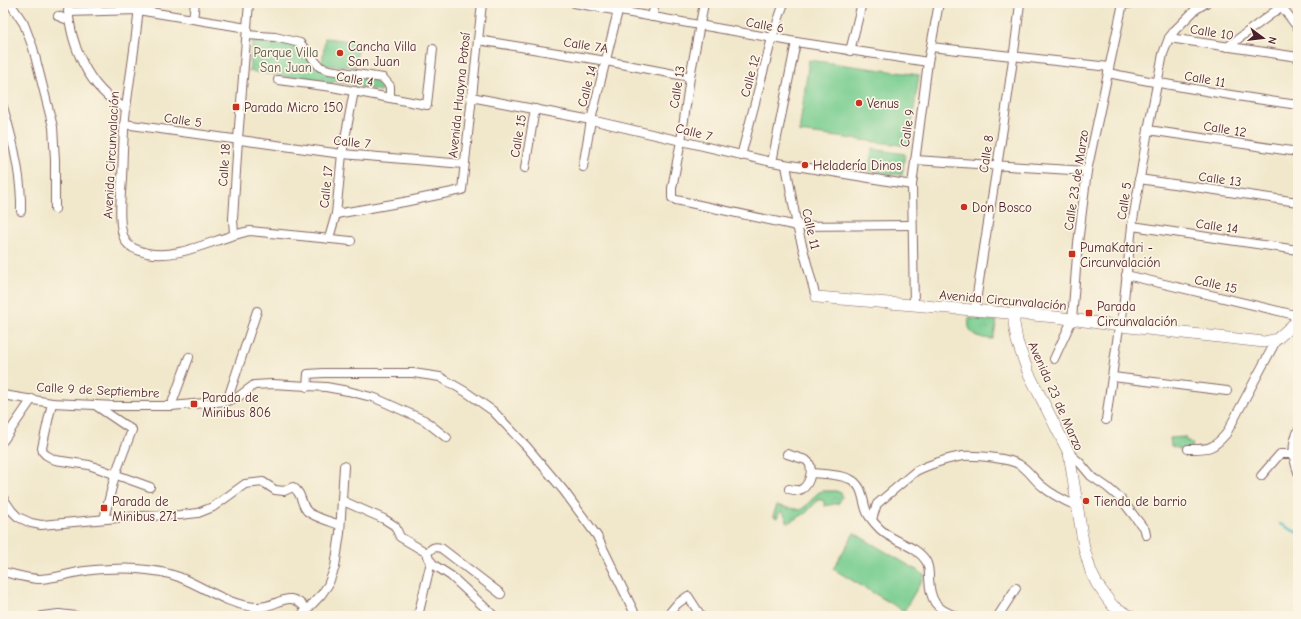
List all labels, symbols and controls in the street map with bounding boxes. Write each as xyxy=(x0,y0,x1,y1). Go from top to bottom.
street label: Calle 6 xyxy=(745,14,785,36)
north arrow xyxy=(1243,18,1283,58)
street label: Calle 10 xyxy=(1189,21,1235,43)
street label: Avenida Huayna Potosí xyxy=(445,30,473,159)
street label: Calle 7A xyxy=(563,34,610,56)
text: N xyxy=(1265,35,1279,46)
place label: Cancha Villa San Juan xyxy=(348,39,416,69)
park label: Parque Villa San Juan xyxy=(254,45,318,75)
marker: Cancha Villa San Juan xyxy=(335,48,345,58)
street label: Calle 12 xyxy=(737,53,763,99)
street label: Calle 14 xyxy=(574,63,600,109)
street label: Calle 13 xyxy=(666,65,688,109)
street label: Calle 4 xyxy=(335,68,375,90)
street label: Calle 11 xyxy=(1183,68,1227,90)
street label: Avenida Circunvalación xyxy=(100,91,122,219)
place label: Venus xyxy=(867,96,899,111)
marker: Venus xyxy=(854,98,864,108)
place label: Parada Micro 150 xyxy=(244,100,343,115)
marker: Parada Micro 150 xyxy=(231,102,241,112)
street label: Calle 9 xyxy=(897,108,917,148)
street label: Calle 5 xyxy=(163,110,203,130)
street label: Calle 15 xyxy=(507,113,529,159)
street label: Calle 12 xyxy=(1202,118,1248,140)
street label: Calle 7 xyxy=(674,120,714,144)
street label: Calle 23 de Marzo xyxy=(1061,128,1091,231)
street label: Calle 7 xyxy=(333,133,371,151)
street label: Calle 8 xyxy=(976,134,996,174)
street label: Calle 18 xyxy=(215,143,233,187)
place label: Heladería Dinos xyxy=(813,158,902,173)
marker: Heladería Dinos xyxy=(800,160,810,170)
street label: Calle 17 xyxy=(316,165,336,209)
street label: Calle 13 xyxy=(1198,169,1242,189)
street label: Calle 5 xyxy=(1114,181,1134,221)
place label: Don Bosco xyxy=(972,200,1032,215)
marker: Don Bosco xyxy=(959,202,969,212)
street label: Calle 11 xyxy=(799,207,823,251)
street label: Calle 14 xyxy=(1195,216,1239,236)
place label: PumaKatari - Circunvalación xyxy=(1080,240,1161,270)
marker: PumaKatari - Circunvalación xyxy=(1067,249,1077,259)
street label: Calle 15 xyxy=(1193,272,1239,296)
street label: Avenida Circunvalación xyxy=(939,287,1067,313)
place label: Parada Circunvalación xyxy=(1097,299,1178,329)
marker: Parada Circunvalación xyxy=(1084,308,1094,318)
street label: Avenida 23 de Marzo xyxy=(1025,339,1087,453)
street label: Calle 9 de Septiembre xyxy=(36,379,160,401)
place label: Parada de Minibus 806 xyxy=(202,390,271,420)
marker: Parada de Minibus 806 xyxy=(189,399,199,409)
place label: Parada de Minibus 271 xyxy=(112,494,177,524)
place label: Tienda de barrio xyxy=(1094,494,1187,509)
marker: Tienda de barrio xyxy=(1081,496,1091,506)
marker: Parada de Minibus 271 xyxy=(99,503,109,513)

